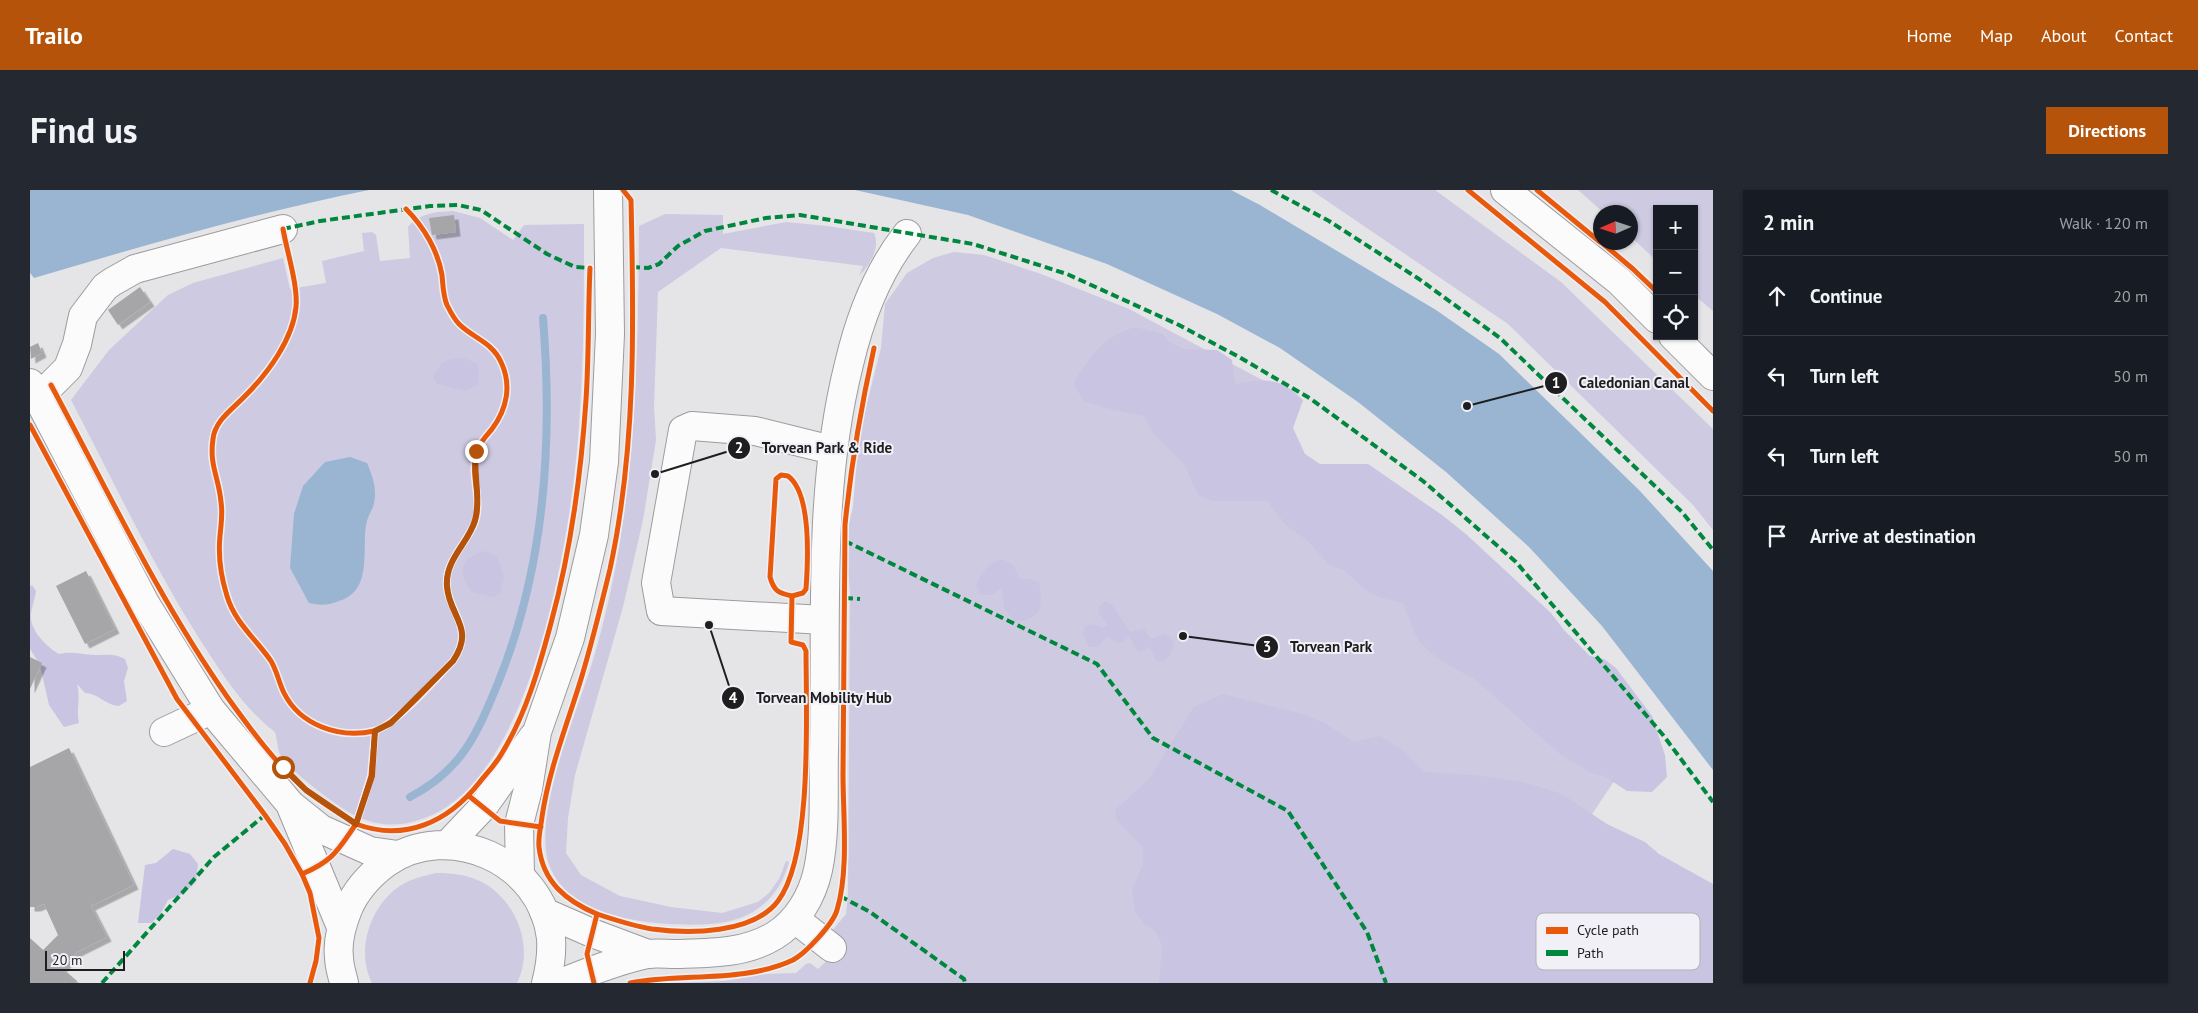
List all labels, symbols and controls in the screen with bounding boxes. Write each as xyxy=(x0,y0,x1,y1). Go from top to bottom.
text: Trailo xyxy=(25,20,83,51)
text: Home xyxy=(1906,24,1952,47)
text: Map xyxy=(1980,24,2013,47)
text: About xyxy=(2041,24,2087,47)
text: Contact xyxy=(2115,24,2173,47)
text: Find us xyxy=(30,107,138,153)
button: Directions xyxy=(2046,107,2168,154)
north arrow xyxy=(1593,205,1638,250)
map controls xyxy=(1653,205,1698,340)
button: + xyxy=(1653,205,1698,250)
text: 2 min xyxy=(1763,209,1814,236)
text: Walk · 120 m xyxy=(2059,213,2148,233)
button: − xyxy=(1653,250,1698,295)
icon: ahead xyxy=(1763,282,1791,310)
text: Continue xyxy=(1810,284,1882,308)
text: 20 m xyxy=(2113,286,2148,306)
button: locate xyxy=(1653,295,1698,340)
icon: left xyxy=(1763,362,1791,390)
text: Turn left xyxy=(1810,364,1879,388)
text: 50 m xyxy=(2113,366,2148,386)
callout: Caledonian Canal xyxy=(1544,368,1700,398)
text: 1 xyxy=(1552,373,1560,392)
text: Caledonian Canal xyxy=(1579,373,1690,392)
callout: Torvean Park & Ride xyxy=(726,433,902,463)
text: 2 xyxy=(735,438,743,457)
text: Torvean Park & Ride xyxy=(762,438,893,457)
route end xyxy=(465,440,488,463)
icon: left xyxy=(1763,442,1791,470)
text: Turn left xyxy=(1810,444,1879,468)
text: 50 m xyxy=(2113,446,2148,466)
icon: arrive xyxy=(1763,522,1791,550)
text: Arrive at destination xyxy=(1810,524,1976,548)
callout: Torvean Park xyxy=(1255,632,1382,662)
text: 3 xyxy=(1263,637,1271,656)
text: Torvean Park xyxy=(1290,637,1373,656)
callout: Torvean Mobility Hub xyxy=(721,683,902,713)
text: 4 xyxy=(729,688,738,707)
text: Torvean Mobility Hub xyxy=(756,688,892,707)
route start xyxy=(272,756,295,779)
legend xyxy=(1536,913,1700,970)
text: Cycle path xyxy=(1577,921,1639,939)
text: Path xyxy=(1577,944,1604,962)
scale bar xyxy=(45,948,125,971)
text: 20 m xyxy=(52,951,82,969)

